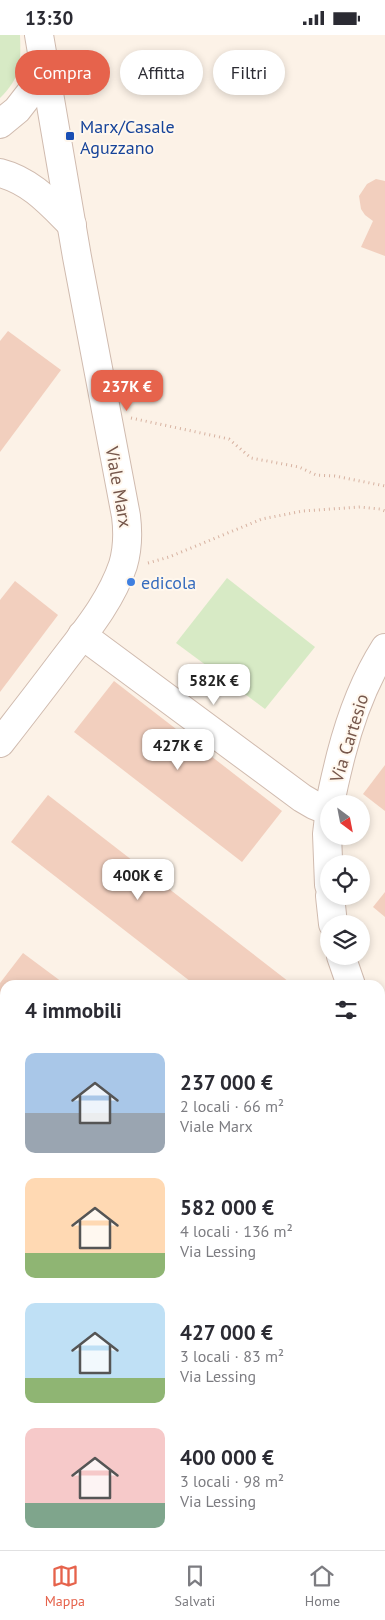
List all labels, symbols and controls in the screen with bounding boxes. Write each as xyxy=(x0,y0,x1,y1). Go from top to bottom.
text: 13:30 xyxy=(25,6,73,30)
chip: Compra xyxy=(15,50,110,95)
chip: Affitta xyxy=(120,50,203,95)
chip: Filtri xyxy=(213,50,285,95)
place label: Marx/Casale Aguzzano xyxy=(80,115,175,159)
marker: Marx/Casale Aguzzano xyxy=(64,130,76,142)
pin: 237K € xyxy=(86,369,168,412)
text: 237K € xyxy=(102,376,152,396)
street label: Viale Marx xyxy=(100,444,137,529)
place label: edicola xyxy=(141,571,196,594)
marker: edicola xyxy=(125,576,137,588)
pin: 582K € xyxy=(173,663,255,706)
text: 582K € xyxy=(189,670,239,690)
street label: Via Cartesio xyxy=(324,691,373,786)
pin: 427K € xyxy=(137,729,219,771)
text: 427K € xyxy=(153,735,203,755)
north arrow xyxy=(320,795,370,845)
map controls xyxy=(320,795,370,965)
button: locate xyxy=(320,855,370,905)
pin: 400K € xyxy=(97,859,179,901)
text: 400K € xyxy=(113,865,163,885)
button: layers xyxy=(320,915,370,965)
icon: filters xyxy=(332,996,360,1024)
text: 4 immobili xyxy=(25,997,122,1024)
text: 237 000 € xyxy=(180,1069,273,1096)
icon: home xyxy=(65,1073,125,1133)
text: 2 locali · 66 m² xyxy=(180,1096,284,1116)
text: Viale Marx xyxy=(180,1116,253,1136)
text: 582 000 € xyxy=(180,1194,274,1221)
icon: home xyxy=(65,1198,125,1258)
text: 4 locali · 136 m² xyxy=(180,1221,293,1241)
text: Via Lessing xyxy=(180,1241,256,1261)
text: 427 000 € xyxy=(180,1319,273,1346)
icon: home xyxy=(65,1323,125,1383)
text: 3 locali · 83 m² xyxy=(180,1346,284,1366)
text: Via Lessing xyxy=(180,1366,256,1386)
text: 400 000 € xyxy=(180,1444,274,1471)
icon: home xyxy=(65,1448,125,1508)
text: 3 locali · 98 m² xyxy=(180,1471,284,1491)
text: Via Lessing xyxy=(180,1491,256,1511)
tab: Mappa xyxy=(45,1562,85,1610)
tab: Salvati xyxy=(175,1562,215,1610)
tab: Home xyxy=(305,1562,340,1610)

